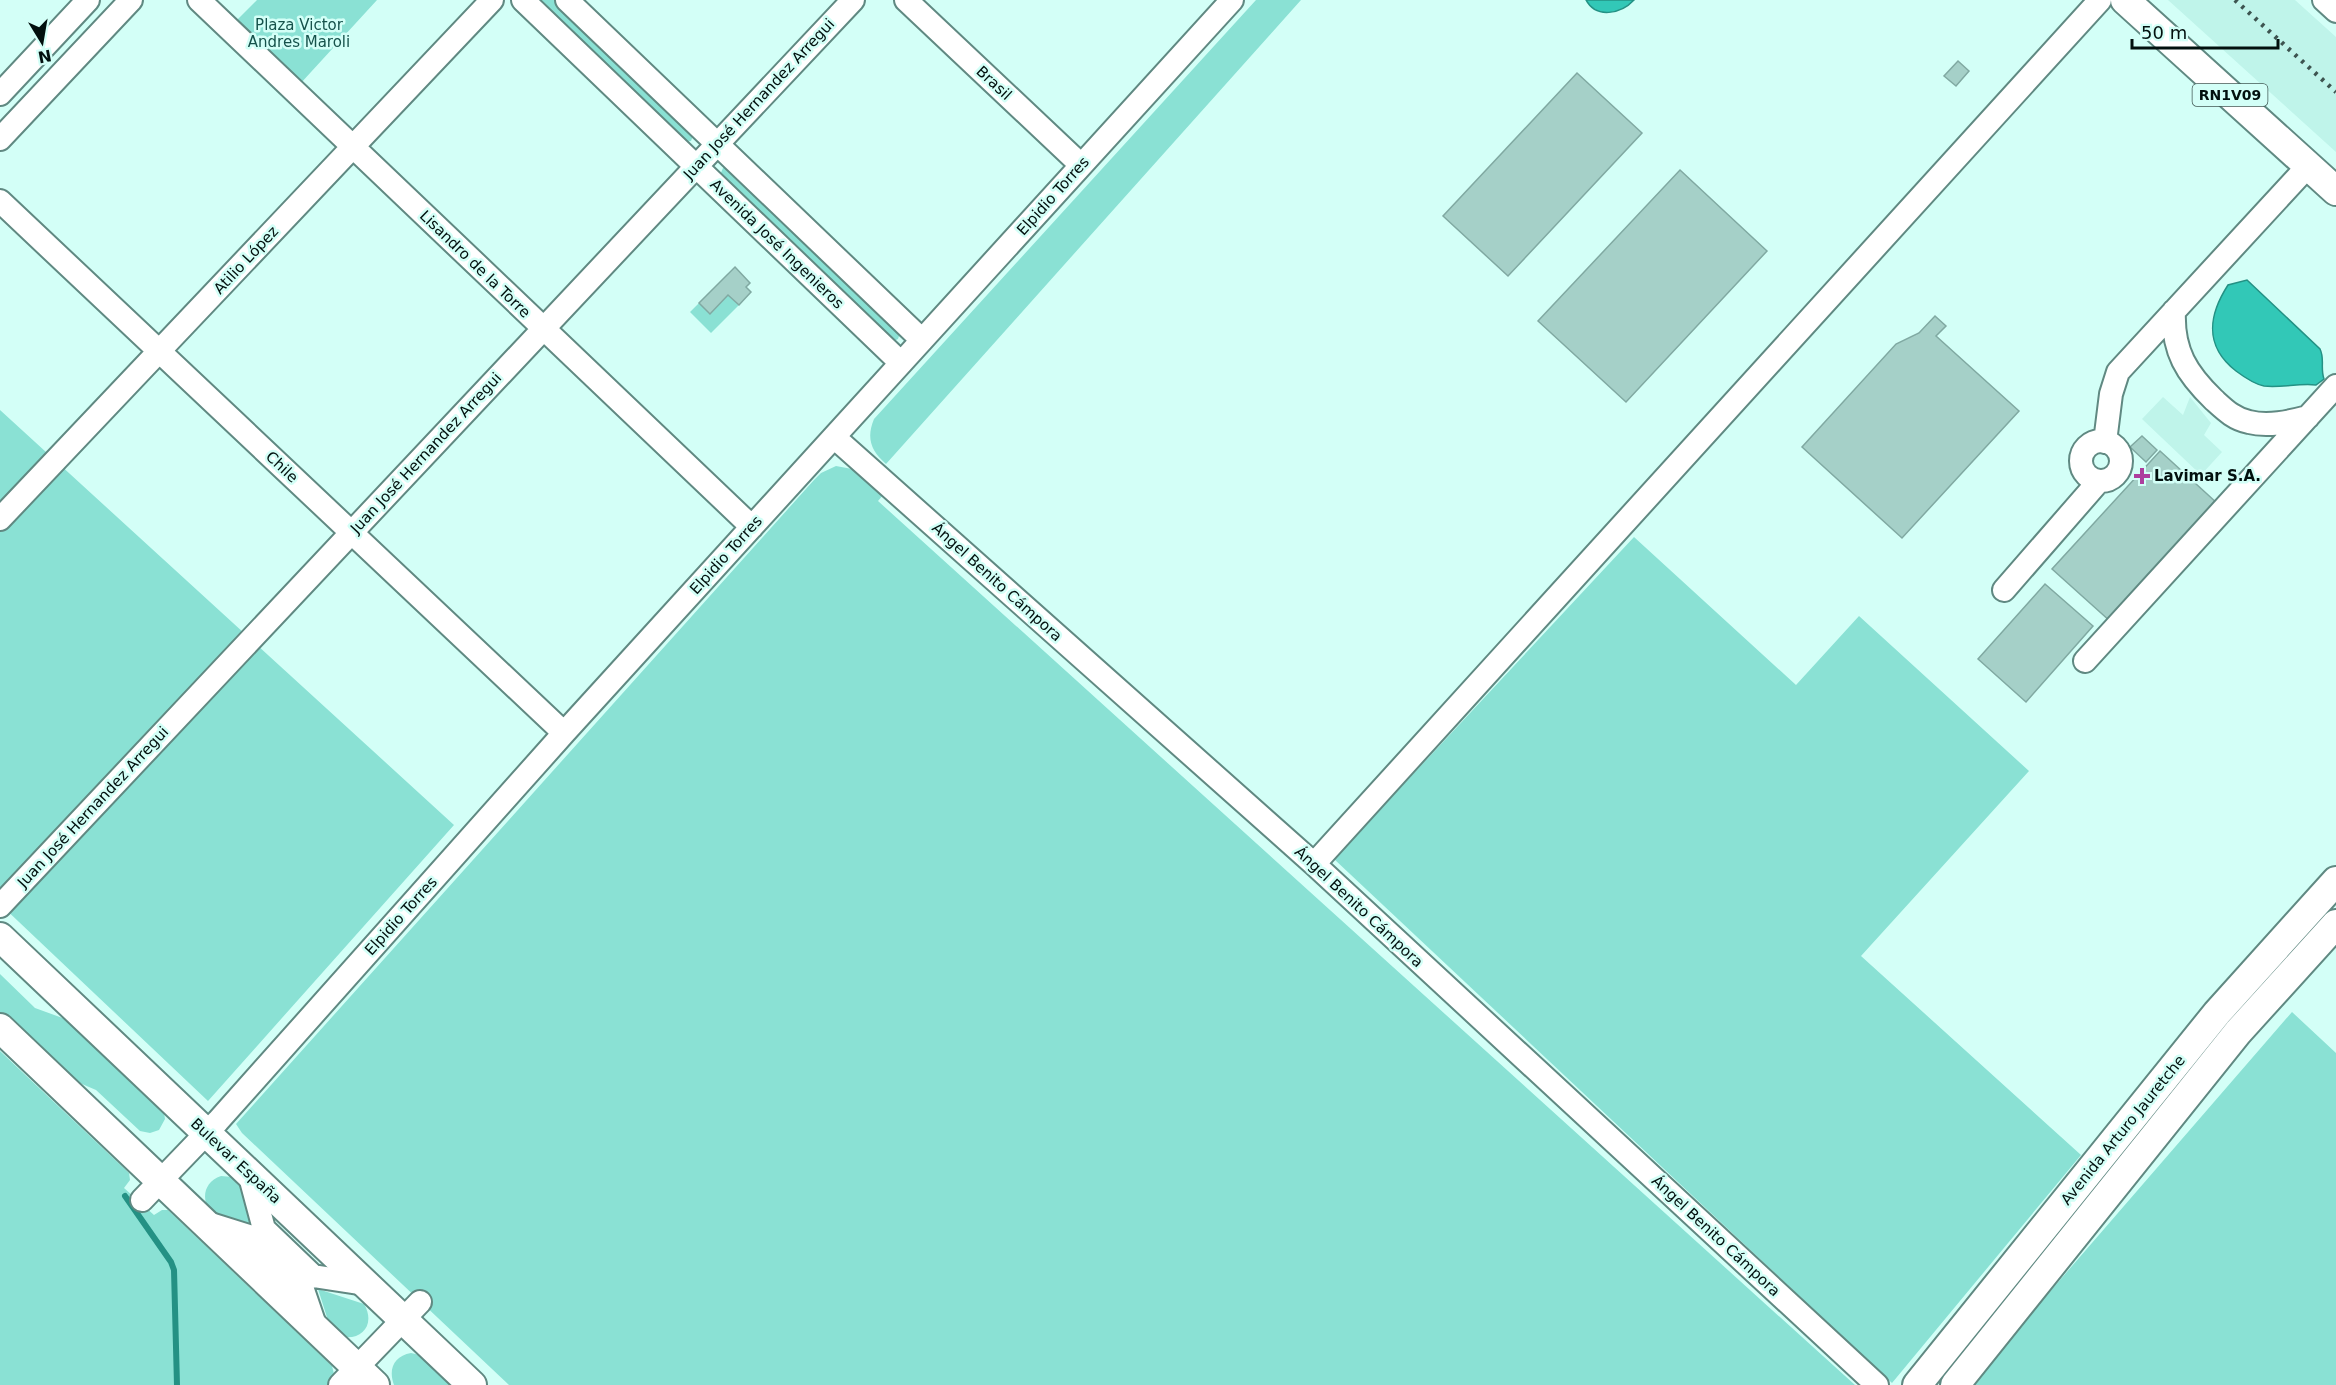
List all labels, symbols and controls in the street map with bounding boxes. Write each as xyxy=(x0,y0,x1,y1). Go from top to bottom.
north arrow xyxy=(12,12,72,72)
scale bar xyxy=(2132,12,2278,50)
street label: Juan José Hernandez Arregui xyxy=(679,15,838,184)
park label: Plaza Victor Andres Maroli xyxy=(248,16,350,51)
text: 50 m xyxy=(2141,22,2187,43)
text: N xyxy=(36,46,53,67)
street label: Brasil xyxy=(973,62,1015,104)
road number: RN1V09 xyxy=(2192,84,2268,106)
street label: Elpidio Torres xyxy=(1013,153,1093,239)
street label: Avenida José Ingenieros xyxy=(707,176,848,313)
street label: Lisandro de la Torre xyxy=(416,207,534,321)
street label: Atilio López xyxy=(210,222,282,298)
street label: Juan José Hernandez Arregui xyxy=(346,369,505,538)
street label: Chile xyxy=(262,448,302,486)
place label: Lavimar S.A. xyxy=(2154,467,2261,485)
marker: Lavimar S.A. xyxy=(2135,469,2149,483)
street label: Elpidio Torres xyxy=(686,512,766,598)
street label: Ángel Benito Cámpora xyxy=(928,518,1066,645)
street label: Juan José Hernandez Arregui xyxy=(13,723,172,892)
street label: Ángel Benito Cámpora xyxy=(1291,842,1428,971)
street label: Elpidio Torres xyxy=(361,873,441,959)
street label: Avenida Arturo Jauretche xyxy=(2057,1052,2189,1208)
street label: Bulevar España xyxy=(187,1115,285,1207)
street label: Ángel Benito Cámpora xyxy=(1648,1171,1785,1300)

